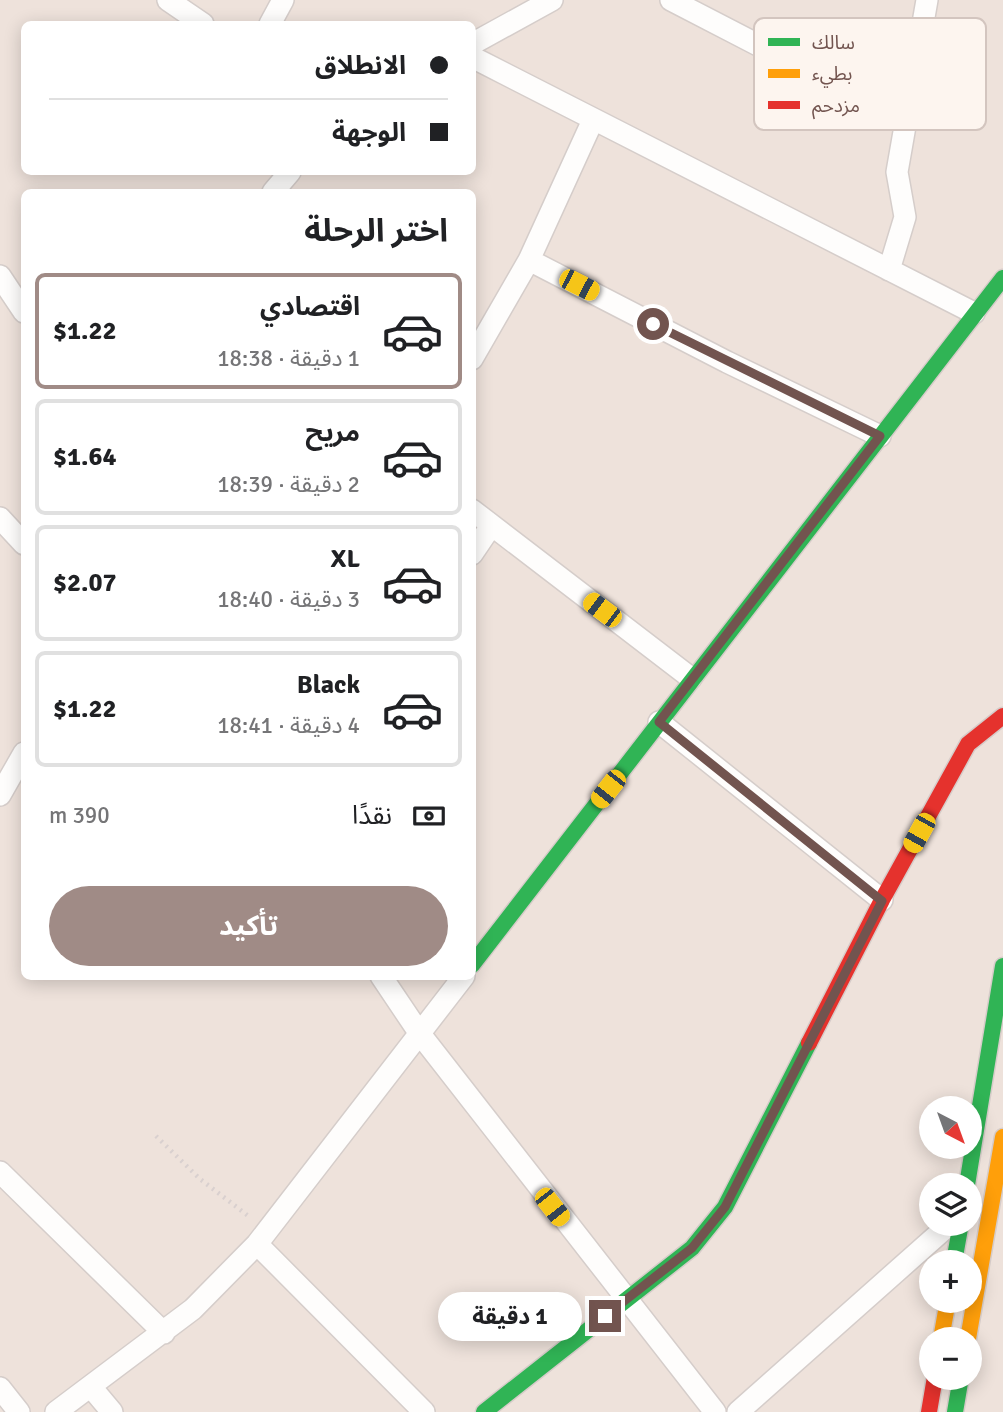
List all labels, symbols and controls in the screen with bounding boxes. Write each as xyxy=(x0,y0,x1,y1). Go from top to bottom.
legend xyxy=(754,18,986,130)
text: سالك xyxy=(812,31,855,55)
text: الانطلاق xyxy=(315,50,406,82)
text: بطيء xyxy=(812,62,852,88)
text: مزدحم xyxy=(812,94,860,120)
text: الوجهة xyxy=(332,117,406,149)
text: اختر الرحلة xyxy=(304,211,448,250)
car xyxy=(556,266,603,304)
text: اقتصادي xyxy=(260,291,360,323)
icon: car xyxy=(381,300,444,363)
route start xyxy=(637,308,669,340)
text: $1.22 xyxy=(53,315,117,347)
text: 1 دقيقة · 18:38 xyxy=(217,344,360,373)
text: مريح xyxy=(305,417,360,449)
icon: car xyxy=(381,426,444,489)
text: $1.64 xyxy=(53,441,117,473)
text: 2 دقيقة · 18:39 xyxy=(217,470,360,499)
text: XL xyxy=(330,543,360,575)
icon: car xyxy=(381,552,444,615)
text: $2.07 xyxy=(53,567,117,599)
text: 3 دقيقة · 18:40 xyxy=(217,585,360,614)
car xyxy=(579,589,626,631)
text: Black xyxy=(297,669,360,701)
icon: car xyxy=(381,678,444,741)
text: $1.22 xyxy=(53,693,117,725)
text: 4 دقيقة · 18:41 xyxy=(217,711,360,740)
car xyxy=(587,766,630,812)
icon: cash xyxy=(410,797,448,835)
text: نقدًا xyxy=(352,800,392,832)
text: 390 m xyxy=(49,801,110,830)
car xyxy=(900,810,939,856)
button: تأكيد xyxy=(49,886,448,966)
north arrow xyxy=(919,1096,982,1158)
map controls xyxy=(919,1096,982,1390)
button: layers xyxy=(919,1173,982,1236)
car xyxy=(531,1184,574,1230)
button: + xyxy=(919,1250,982,1313)
callout: 1 دقيقة xyxy=(437,1292,580,1340)
route end xyxy=(589,1300,621,1332)
text: 1 دقيقة xyxy=(472,1302,548,1331)
button: − xyxy=(919,1327,982,1390)

